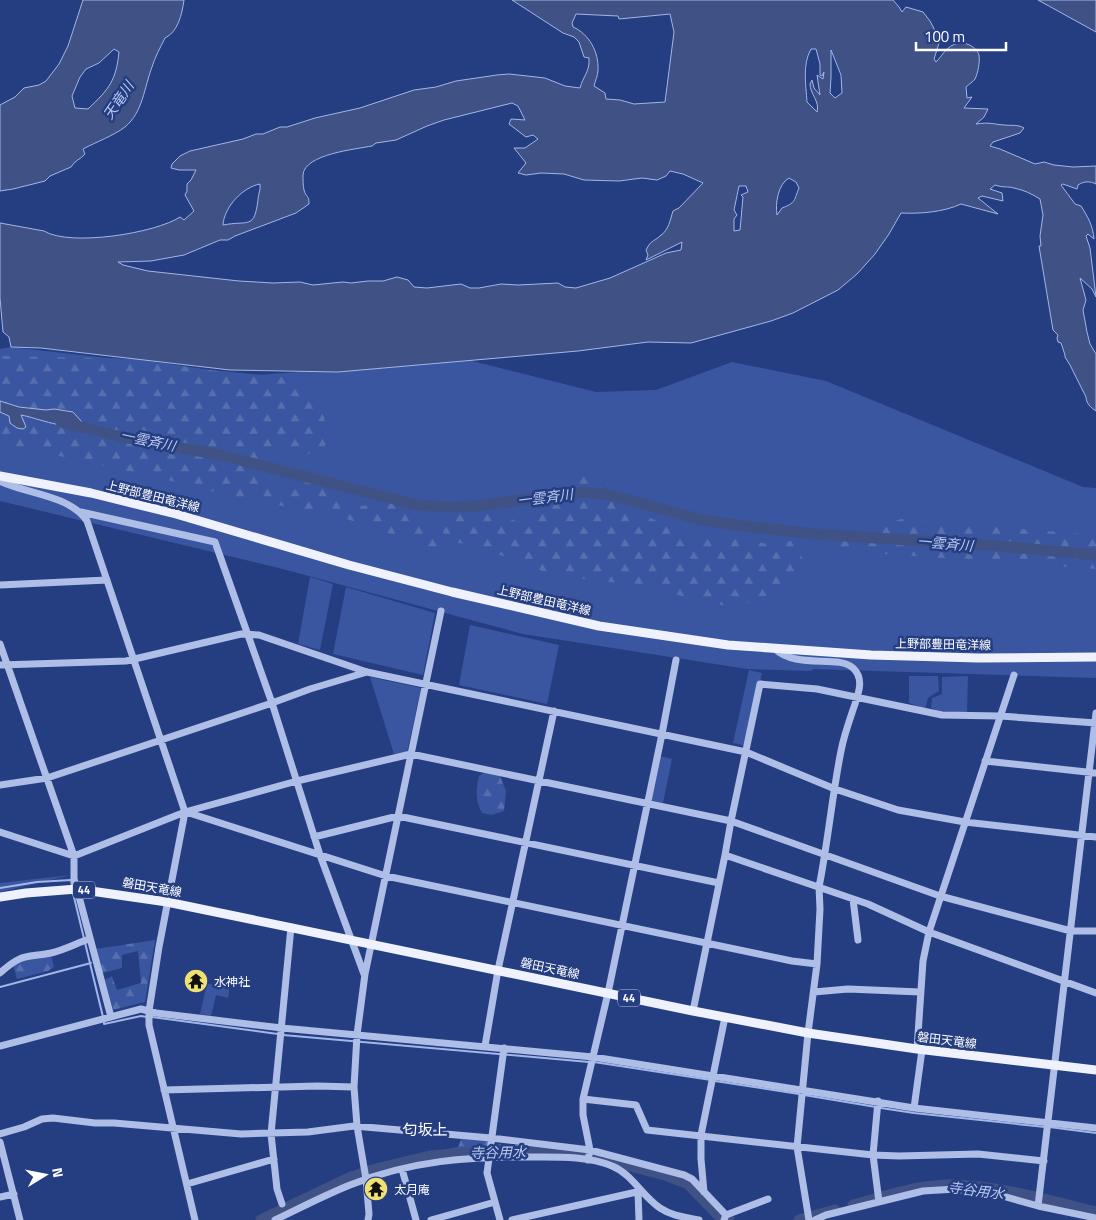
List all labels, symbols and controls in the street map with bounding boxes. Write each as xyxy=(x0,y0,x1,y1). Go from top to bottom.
scale bar xyxy=(916,20,1006,52)
text: 100 m xyxy=(924,25,965,48)
water label: 天竜川 xyxy=(98,75,140,123)
water label: 一雲斉川 xyxy=(118,424,180,457)
street label: 上野部豊田竜洋線 xyxy=(104,475,202,517)
water label: 一雲斉川 xyxy=(516,483,576,511)
water label: 一雲斉川 xyxy=(916,530,976,556)
street label: 上野部豊田竜洋線 xyxy=(495,580,593,620)
street label: 上野部豊田竜洋線 xyxy=(895,634,991,654)
street label: 磐田天竜線 xyxy=(121,872,183,902)
road number: 44 xyxy=(73,882,95,898)
street label: 磐田天竜線 xyxy=(519,952,581,984)
temple icon: 水神社 xyxy=(183,968,209,994)
place label: 水神社 xyxy=(214,972,250,991)
road number: 44 xyxy=(618,990,640,1006)
street label: 磐田天竜線 xyxy=(916,1027,978,1053)
district label: 匂坂上 xyxy=(402,1118,448,1141)
water label: 寺谷用水 xyxy=(470,1141,528,1163)
north arrow xyxy=(20,1150,70,1200)
text: N xyxy=(47,1166,69,1179)
temple icon: 太月庵 xyxy=(363,1176,389,1202)
water label: 寺谷用水 xyxy=(947,1176,1007,1204)
place label: 太月庵 xyxy=(394,1180,430,1199)

